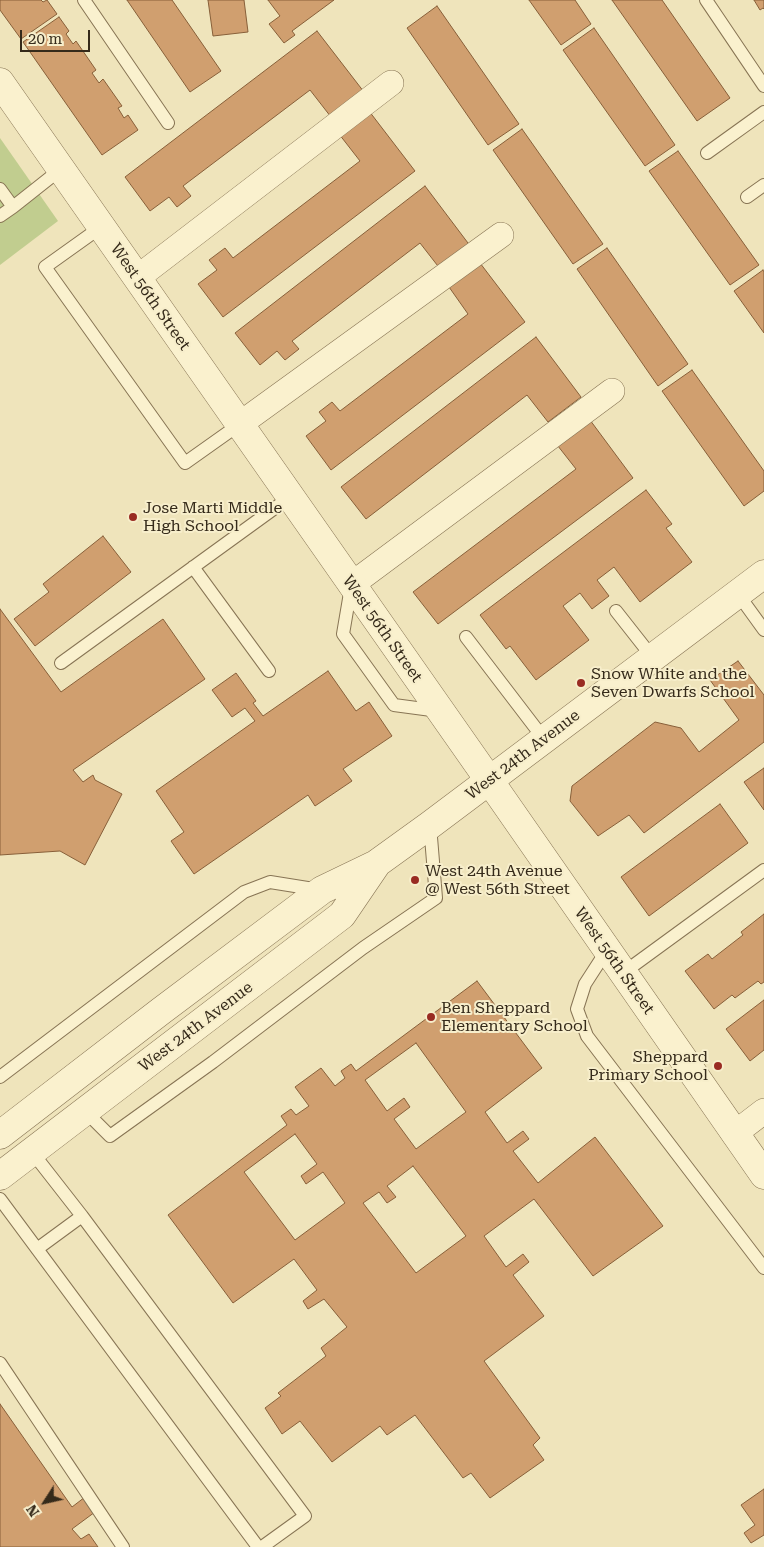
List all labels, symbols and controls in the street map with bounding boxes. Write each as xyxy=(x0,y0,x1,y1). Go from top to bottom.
scale bar xyxy=(22,20,92,52)
text: 20 m xyxy=(28,30,62,48)
street label: West 56th Street xyxy=(106,240,194,354)
place label: Jose Marti Middle High School xyxy=(143,498,282,536)
marker: Jose Marti Middle High School xyxy=(127,511,139,523)
street label: West 56th Street xyxy=(338,572,426,686)
place label: Snow White and the Seven Dwarfs School xyxy=(591,664,754,702)
marker: Snow White and the Seven Dwarfs School xyxy=(575,677,587,689)
street label: West 24th Avenue xyxy=(462,706,584,804)
place label: West 24th Avenue @ West 56th Street xyxy=(425,861,570,899)
marker: West 24th Avenue @ West 56th Street xyxy=(409,874,421,886)
street label: West 56th Street xyxy=(570,904,658,1018)
street label: West 24th Avenue xyxy=(135,978,257,1076)
place label: Ben Sheppard Elementary School xyxy=(441,998,588,1036)
marker: Ben Sheppard Elementary School xyxy=(425,1011,437,1023)
place label: Sheppard Primary School xyxy=(588,1047,708,1085)
marker: Sheppard Primary School xyxy=(712,1060,724,1072)
north arrow xyxy=(20,1477,70,1527)
text: N xyxy=(23,1502,42,1520)

